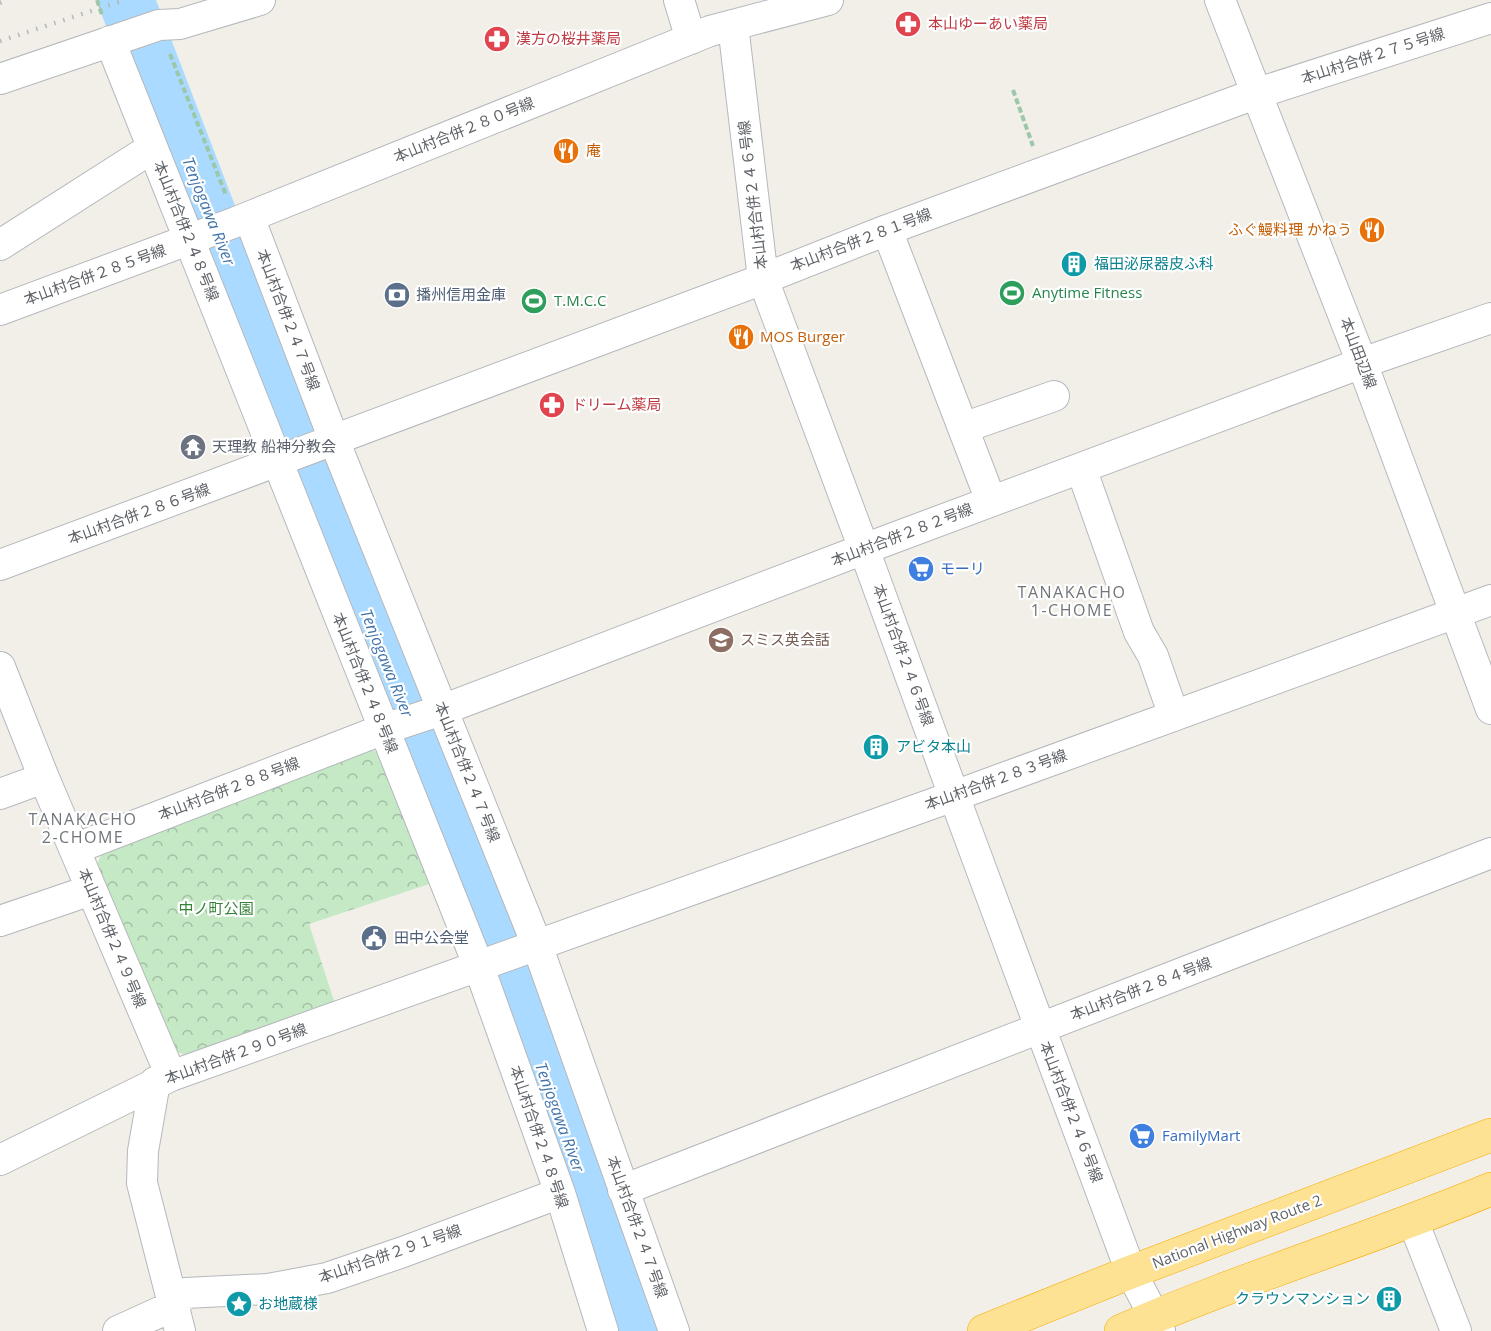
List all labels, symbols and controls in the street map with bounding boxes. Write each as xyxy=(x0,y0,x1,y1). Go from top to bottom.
pharmacy icon: 本山ゆーあい薬局 xyxy=(893,9,923,39)
place label: 本山ゆーあい薬局 xyxy=(928,13,1048,33)
street label: 本山村合併２７５号線 xyxy=(1298,22,1447,88)
pharmacy icon: 漢方の桜井薬局 xyxy=(482,24,512,54)
place label: 漢方の桜井薬局 xyxy=(516,28,621,48)
street label: 本山村合併２８０号線 xyxy=(390,92,537,166)
street label: 本山村合併２４６号線 xyxy=(733,119,771,271)
restaurant icon: 庵 xyxy=(551,136,581,166)
place label: 庵 xyxy=(586,140,601,160)
water label: Tenjogawa River xyxy=(177,154,241,269)
street label: 本山村合併２４８号線 xyxy=(150,157,224,304)
street label: 本山村合併２８１号線 xyxy=(787,203,934,275)
restaurant icon: ふぐ鰻料理 かねう xyxy=(1357,215,1387,245)
place label: ふぐ鰻料理 かねう xyxy=(1228,219,1352,239)
street label: 本山村合併２８５号線 xyxy=(21,239,169,309)
street label: 本山村合併２４７号線 xyxy=(253,246,325,393)
building icon: 福田泌尿器皮ふ科 xyxy=(1059,249,1089,279)
place label: 福田泌尿器皮ふ科 xyxy=(1094,253,1214,273)
sports icon: Anytime Fitness xyxy=(997,278,1027,308)
bank icon: 播州信用金庫 xyxy=(382,280,412,310)
place label: Anytime Fitness xyxy=(1032,282,1142,302)
place label: 播州信用金庫 xyxy=(416,284,506,304)
sports icon: T.M.C.C xyxy=(519,286,549,316)
place label: T.M.C.C xyxy=(554,290,606,310)
street label: 本山田辺線 xyxy=(1336,314,1382,391)
restaurant icon: MOS Burger xyxy=(726,322,756,352)
place label: MOS Burger xyxy=(760,326,845,346)
pharmacy icon: ドリーム薬局 xyxy=(537,390,567,420)
place label: ドリーム薬局 xyxy=(572,394,662,414)
temple icon: 天理教 船神分教会 xyxy=(178,432,208,462)
place label: 天理教 船神分教会 xyxy=(212,436,336,456)
street label: 本山村合併２８６号線 xyxy=(65,478,213,548)
street label: 本山村合併２８２号線 xyxy=(828,498,975,570)
supermarket icon: モーリ xyxy=(906,554,936,584)
place label: モーリ xyxy=(940,558,985,578)
street label: 本山村合併２４６号線 xyxy=(869,581,939,729)
district label: TANAKACHO 1-CHOME xyxy=(1018,581,1126,621)
water label: Tenjogawa River xyxy=(355,606,419,721)
street label: 本山村合併２４８号線 xyxy=(329,609,403,756)
school or university icon: スミス英会話 xyxy=(706,625,736,655)
place label: スミス英会話 xyxy=(740,629,830,649)
street label: 本山村合併２４７号線 xyxy=(431,698,505,845)
building icon: アビタ本山 xyxy=(861,732,891,762)
place label: アビタ本山 xyxy=(896,736,971,756)
street label: 本山村合併２８３号線 xyxy=(922,744,1070,814)
street label: 本山村合併２８８号線 xyxy=(155,752,302,824)
district label: TANAKACHO 2-CHOME xyxy=(29,808,137,848)
street label: 本山村合併２４９号線 xyxy=(74,865,151,1011)
park label: 中ノ町公園 xyxy=(178,898,254,918)
public building icon: 田中公会堂 xyxy=(359,923,389,953)
place label: 田中公会堂 xyxy=(394,927,469,947)
street label: 本山村合併２８４号線 xyxy=(1067,952,1214,1024)
street label: 本山村合併２９０号線 xyxy=(162,1018,310,1088)
street label: 本山村合併２４６号線 xyxy=(1036,1038,1108,1185)
water label: Tenjogawa River xyxy=(530,1059,590,1175)
street label: 本山村合併２４８号線 xyxy=(506,1062,574,1211)
supermarket icon: FamilyMart xyxy=(1127,1121,1157,1151)
place label: FamilyMart xyxy=(1162,1125,1240,1145)
street label: 本山村合併２４７号線 xyxy=(603,1153,673,1301)
street label: National Highway Route 2 xyxy=(1149,1189,1324,1273)
street label: 本山村合併２９１号線 xyxy=(315,1219,464,1287)
building icon: クラウンマンション xyxy=(1374,1284,1404,1314)
place label: クラウンマンション xyxy=(1235,1288,1370,1308)
place icon: お地蔵様 xyxy=(224,1289,254,1319)
place label: お地蔵様 xyxy=(258,1293,318,1313)

